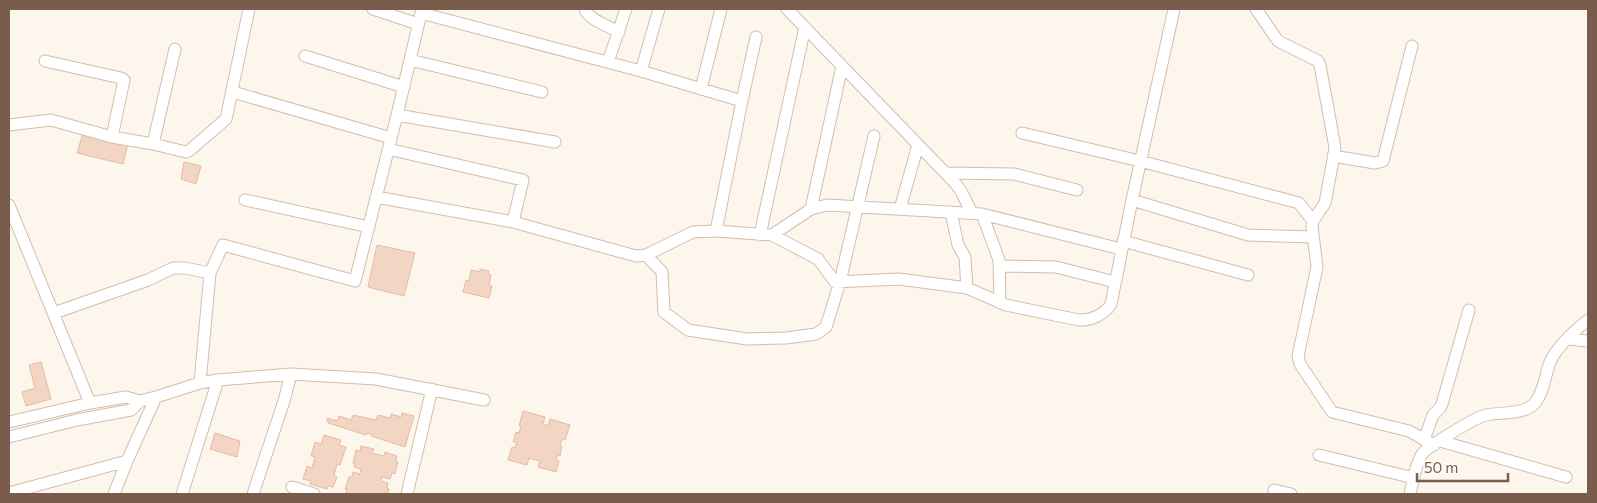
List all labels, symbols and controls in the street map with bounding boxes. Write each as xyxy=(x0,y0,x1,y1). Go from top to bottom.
scale bar xyxy=(1417,450,1508,482)
text: 50 m xyxy=(1424,458,1458,476)

